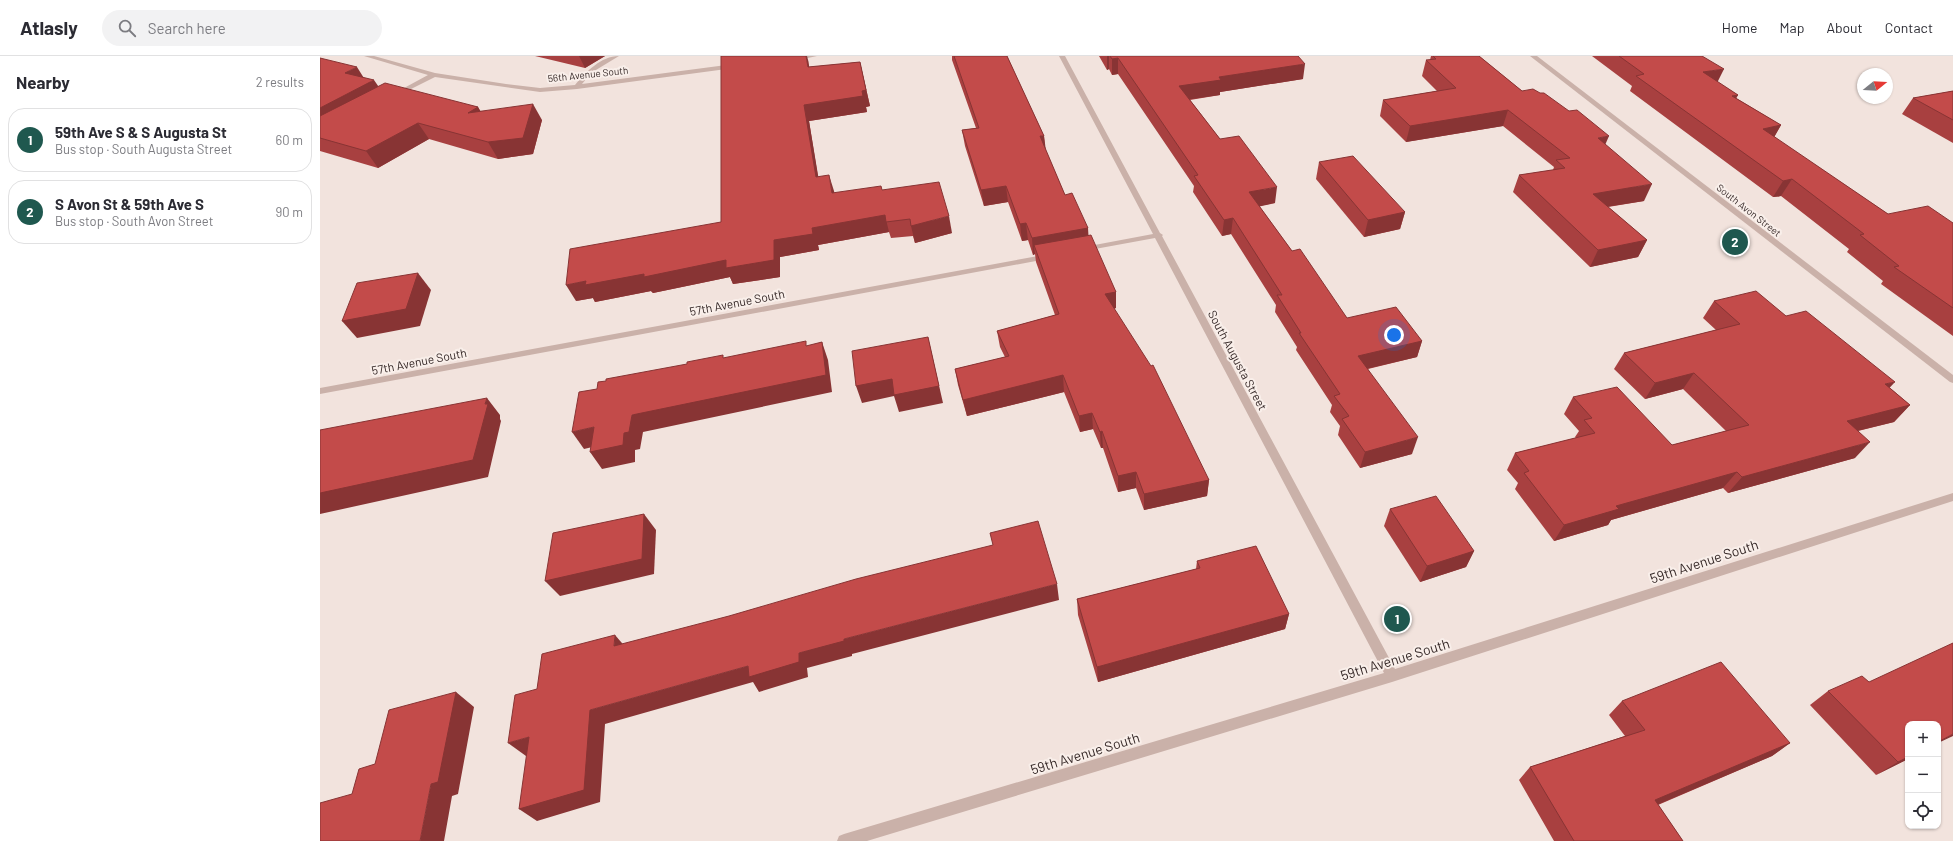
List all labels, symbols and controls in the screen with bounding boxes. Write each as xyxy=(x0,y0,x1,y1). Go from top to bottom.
search box xyxy=(102,10,382,46)
text: Atlasly xyxy=(20,16,78,39)
icon: search xyxy=(116,17,138,39)
text: Search here xyxy=(148,19,226,37)
text: Home xyxy=(1722,19,1758,36)
text: Map xyxy=(1780,19,1804,36)
text: About xyxy=(1826,19,1863,36)
text: Contact xyxy=(1885,19,1933,36)
street label: 56th Avenue South xyxy=(547,64,629,84)
north arrow xyxy=(1857,68,1893,104)
text: Nearby xyxy=(16,72,70,92)
text: 2 results xyxy=(256,74,304,90)
text: 59th Ave S & S Augusta St xyxy=(55,123,227,141)
text: 1 xyxy=(28,132,32,148)
text: 60 m xyxy=(276,132,303,148)
text: Bus stop · South Augusta Street xyxy=(55,141,232,157)
street label: South Avon Street xyxy=(1714,181,1784,239)
text: S Avon St & 59th Ave S xyxy=(55,195,204,213)
text: 2 xyxy=(26,204,34,220)
text: 90 m xyxy=(276,204,303,220)
text: Bus stop · South Avon Street xyxy=(55,213,213,229)
pin: 2 xyxy=(1722,227,1748,257)
street label: 57th Avenue South xyxy=(688,286,786,318)
street label: South Augusta Street xyxy=(1206,308,1270,412)
your location xyxy=(1384,325,1404,345)
street label: 57th Avenue South xyxy=(370,345,468,377)
street label: 59th Avenue South xyxy=(1648,535,1760,587)
pin: 1 xyxy=(1384,604,1410,634)
street label: 59th Avenue South xyxy=(1338,634,1452,684)
map controls xyxy=(1905,721,1941,829)
button: + xyxy=(1905,721,1941,757)
street label: 59th Avenue South xyxy=(1028,728,1142,778)
button: − xyxy=(1905,757,1941,793)
button: locate xyxy=(1905,793,1941,829)

